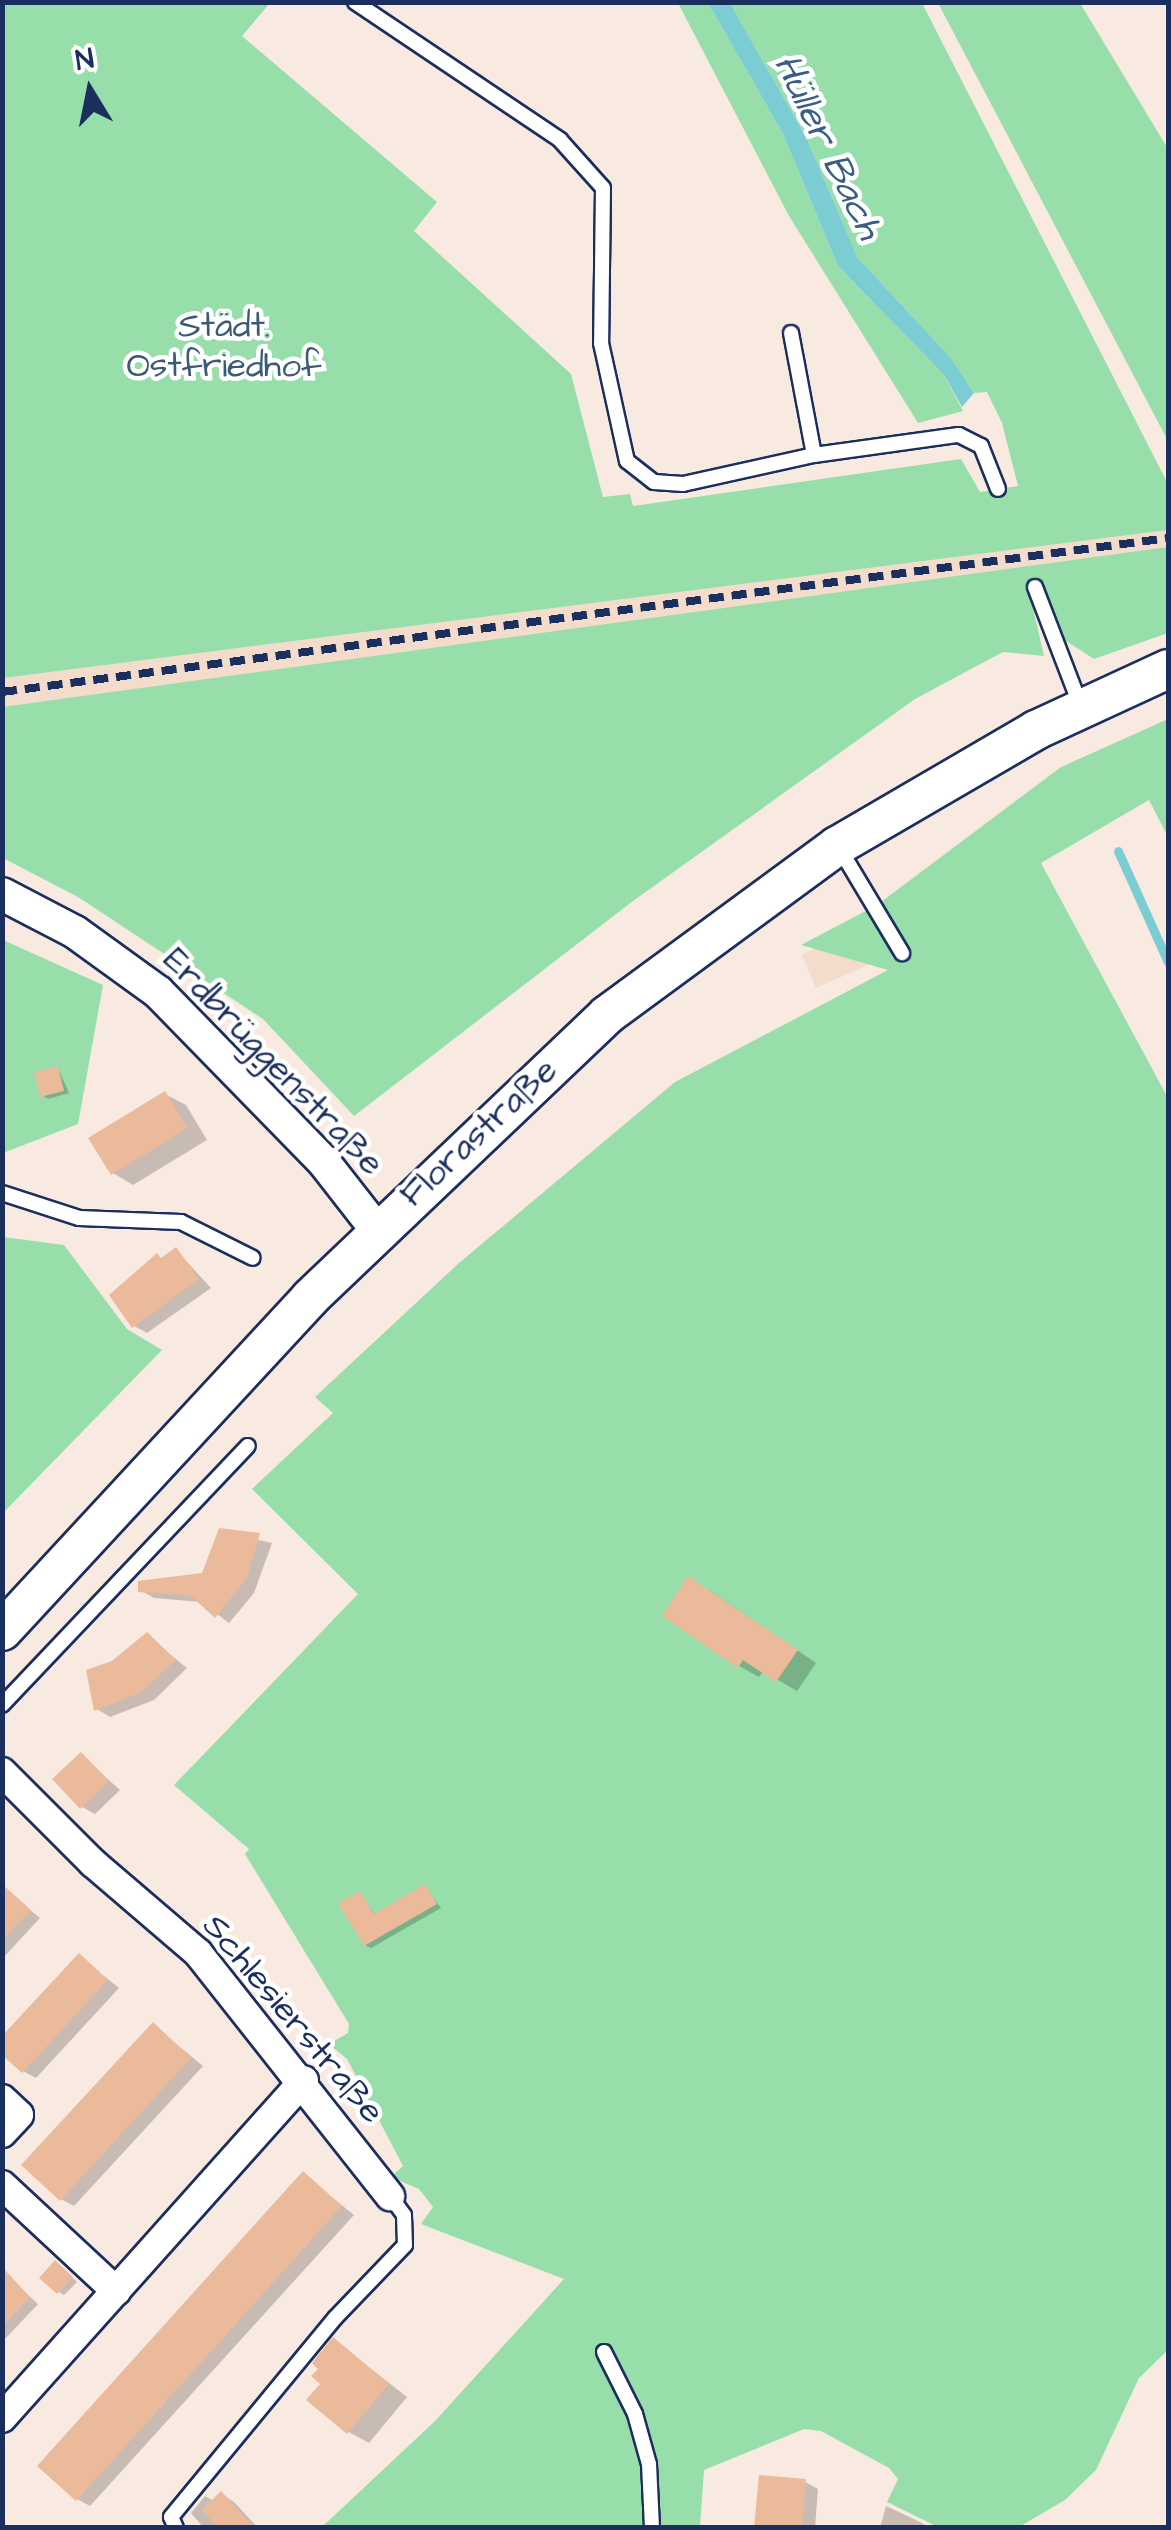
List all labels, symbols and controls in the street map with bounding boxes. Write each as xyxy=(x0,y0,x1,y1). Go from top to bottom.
text: N xyxy=(73,39,97,81)
north arrow xyxy=(40,40,140,140)
water label: Hüller Bach xyxy=(763,47,891,247)
park label: Städt. Ostfriedhof xyxy=(126,305,322,387)
street label: Erdbrüggenstraße xyxy=(154,940,392,1184)
street label: Florastraße xyxy=(392,1050,566,1216)
street label: Schlesierstraße xyxy=(193,1906,393,2132)

